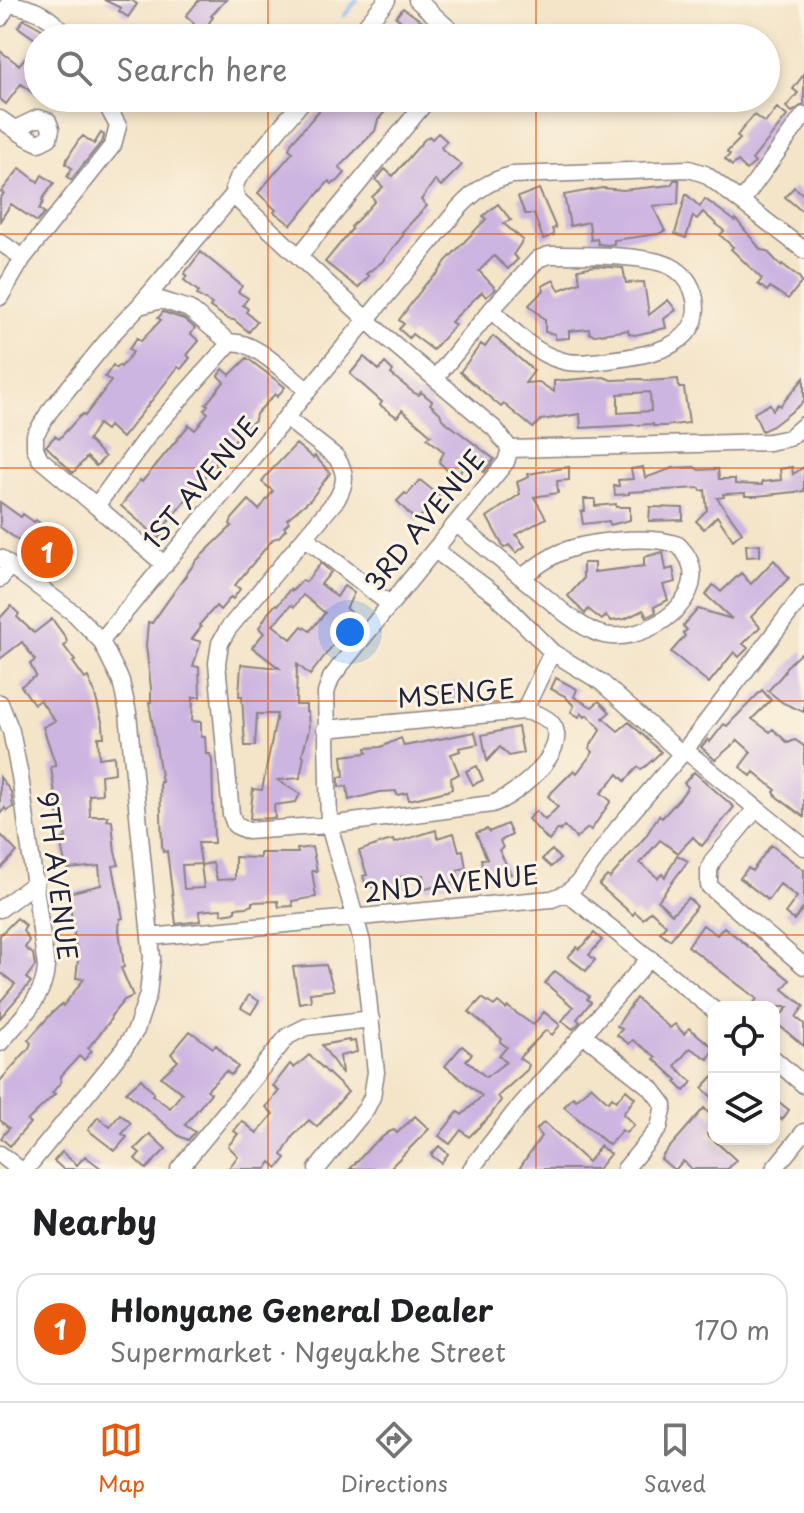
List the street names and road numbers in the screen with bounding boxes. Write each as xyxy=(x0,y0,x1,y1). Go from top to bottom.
street label: 1ST AVENUE xyxy=(133,407,267,557)
street label: 3RD AVENUE xyxy=(354,441,493,599)
street label: MSENGE xyxy=(396,668,516,717)
street label: 9TH AVENUE xyxy=(29,789,88,963)
street label: 2ND AVENUE xyxy=(361,854,540,911)

